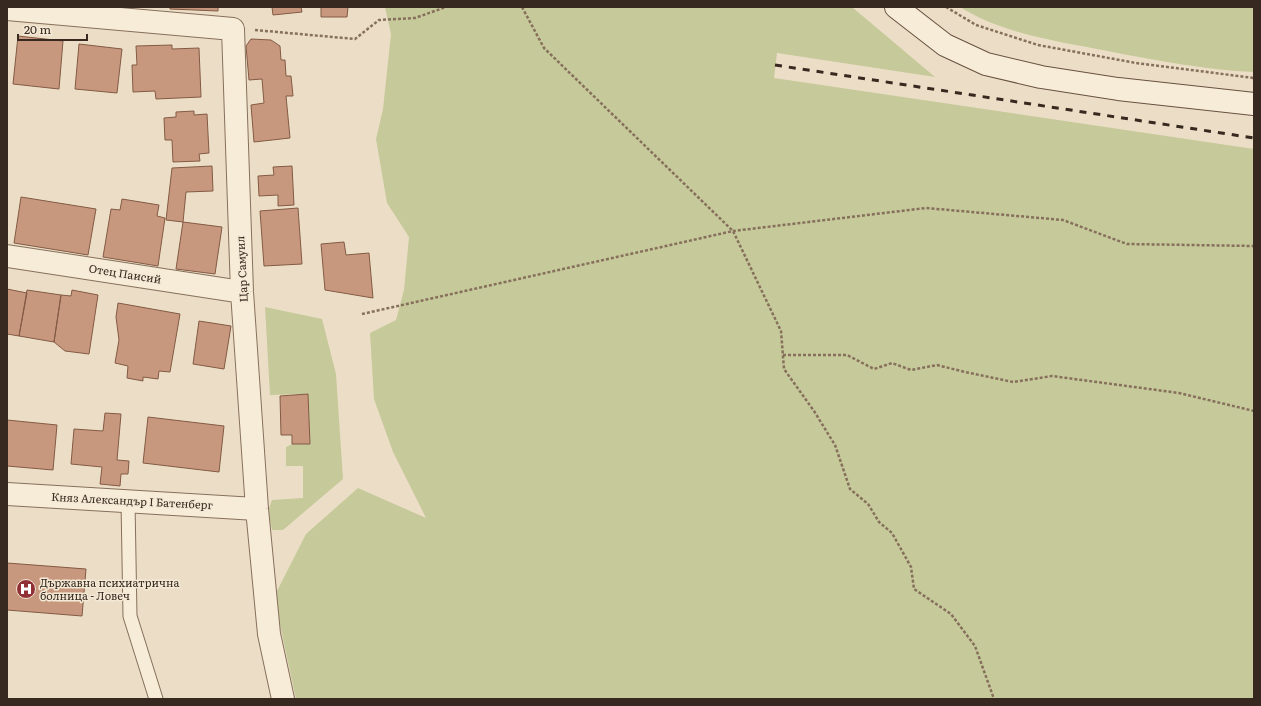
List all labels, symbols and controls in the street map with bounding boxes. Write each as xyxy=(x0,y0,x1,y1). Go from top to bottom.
scale bar xyxy=(18,16,87,42)
text: 20 m xyxy=(24,20,51,38)
street label: Цар Самуил xyxy=(231,235,251,303)
street label: Отец Паисий xyxy=(88,259,163,287)
street label: Княз Александър I Батенберг xyxy=(51,488,214,512)
place label: Държавна психиатрична болница - Ловеч xyxy=(40,574,179,603)
hospital icon: Държавна психиатрична болница - Ловеч xyxy=(15,578,37,600)

